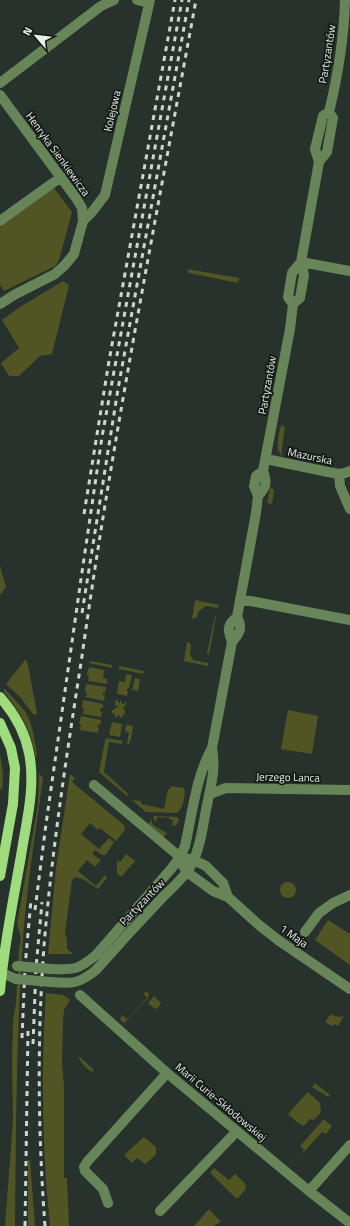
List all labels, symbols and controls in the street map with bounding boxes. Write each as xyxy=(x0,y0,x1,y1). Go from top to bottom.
north arrow xyxy=(16,16,56,56)
street label: Partyzantów xyxy=(314,23,340,85)
text: N xyxy=(18,24,36,38)
street label: Kolejowa xyxy=(99,88,125,133)
street label: Henryka Sienkiewicza xyxy=(22,109,94,200)
street label: Partyzantów xyxy=(254,354,280,416)
street label: Mazurska xyxy=(286,443,334,469)
street label: Jerzego Lanca xyxy=(256,768,321,786)
street label: Partyzantów xyxy=(116,875,169,929)
street label: 1 Maja xyxy=(277,920,312,952)
street label: Marii Curie-Skłodowskiej xyxy=(172,1059,270,1145)

